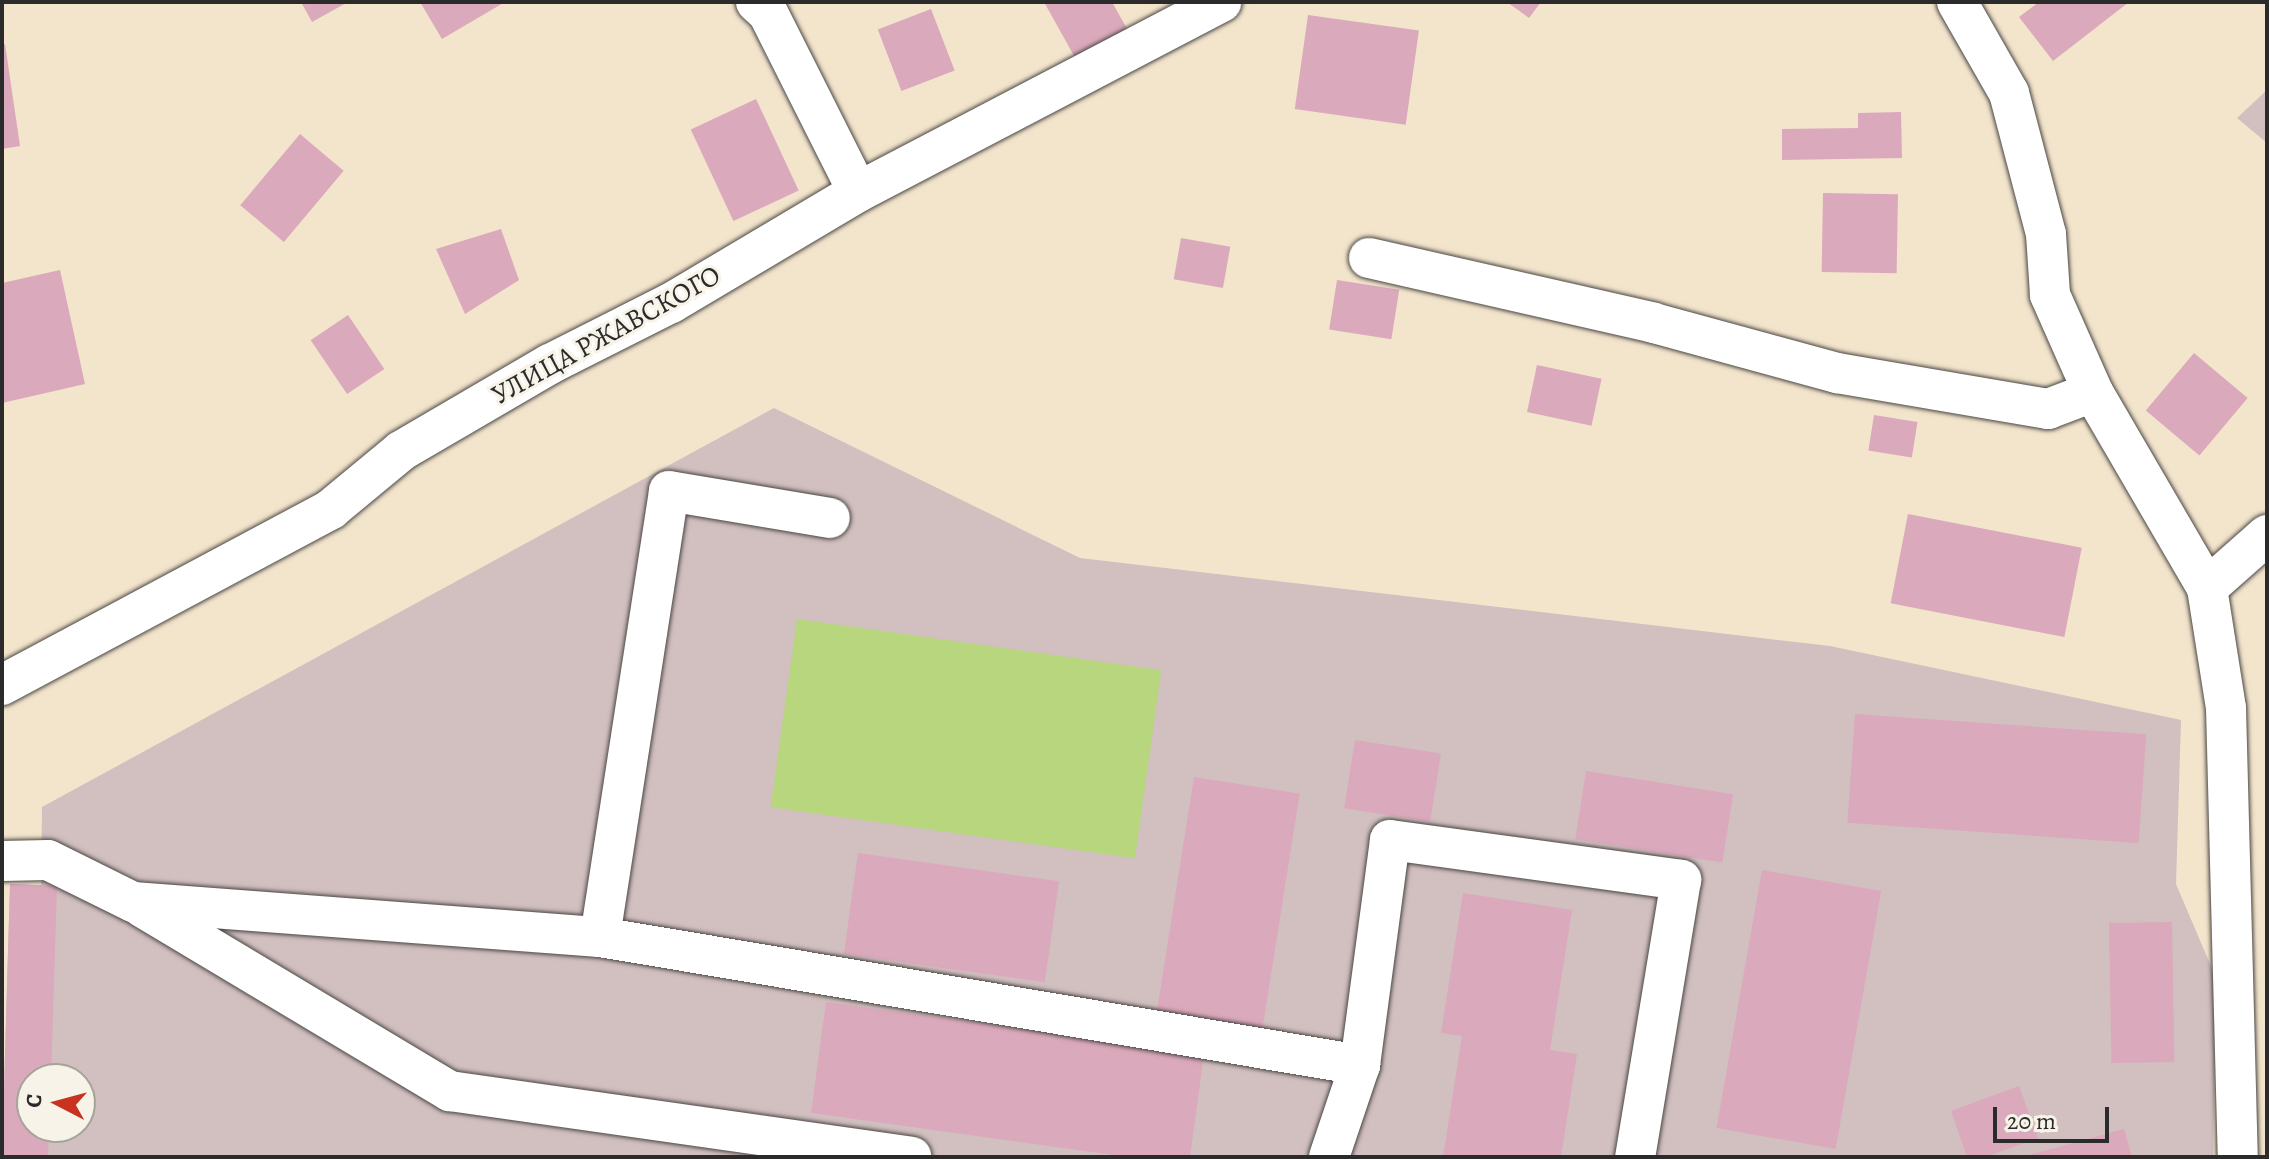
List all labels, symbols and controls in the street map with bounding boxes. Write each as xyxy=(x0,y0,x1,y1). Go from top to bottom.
street label: УЛИЦА РЖАВСКОГО xyxy=(486,258,726,412)
north arrow xyxy=(16,1063,96,1143)
scale bar xyxy=(1997,1091,2113,1141)
text: С xyxy=(18,1092,50,1109)
text: 20 m xyxy=(2007,1105,2056,1137)

